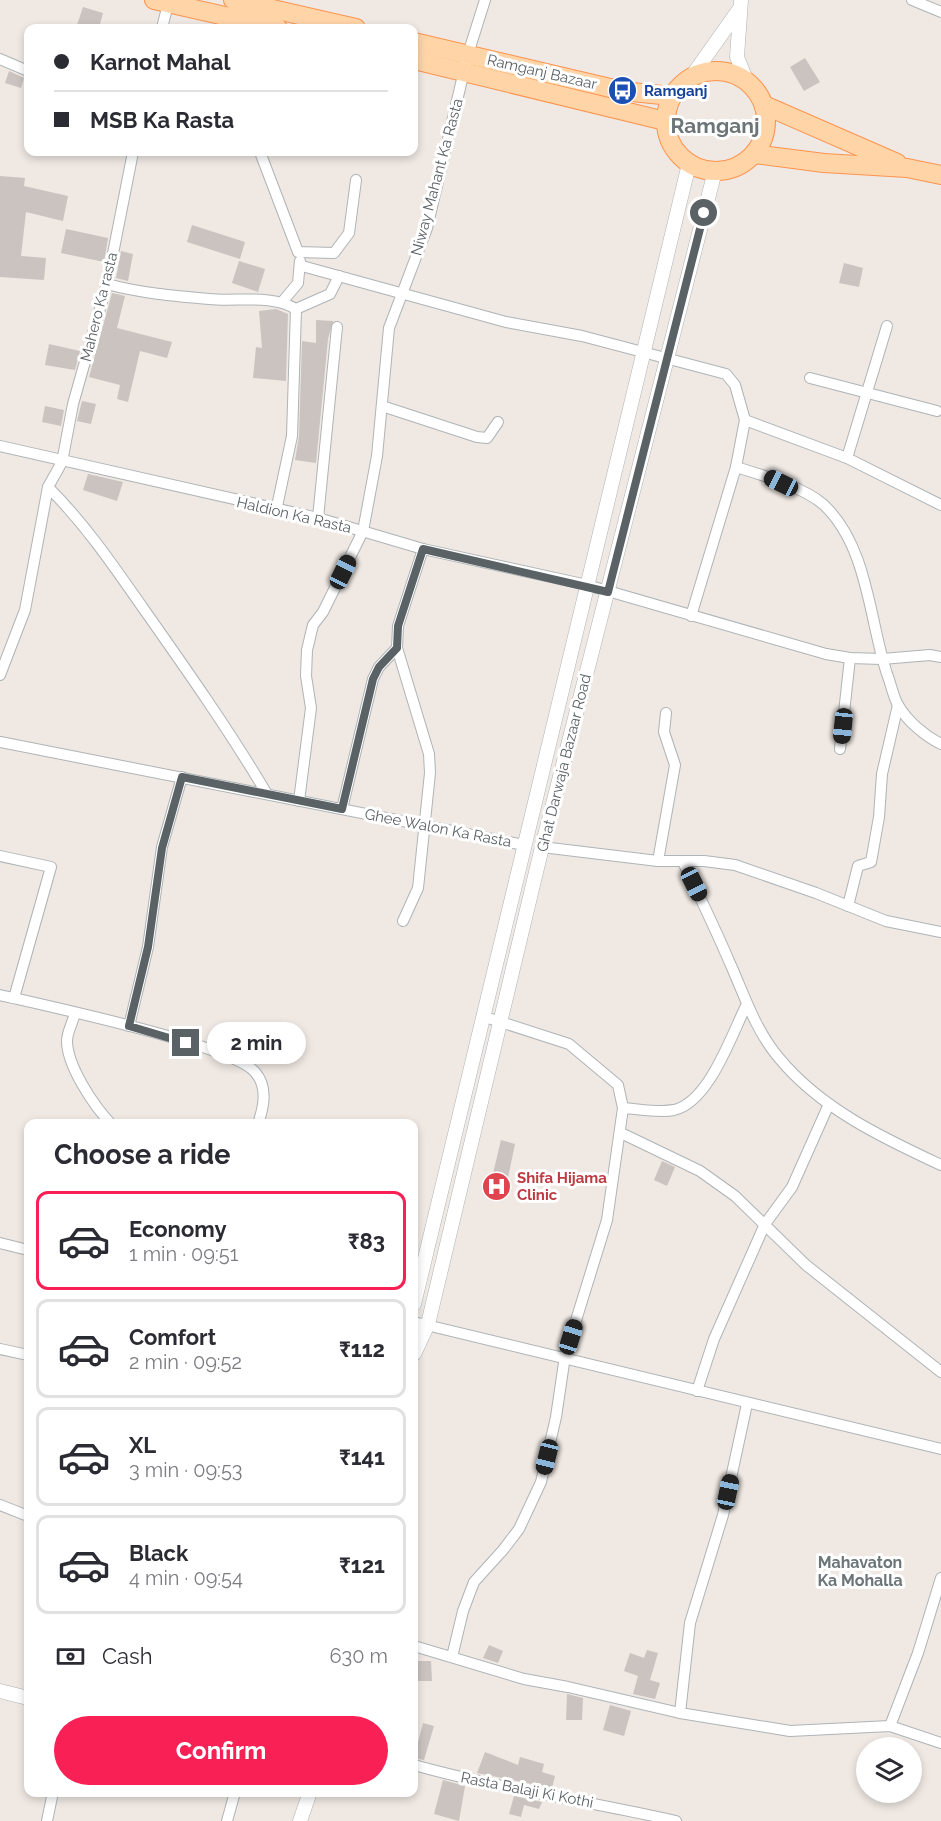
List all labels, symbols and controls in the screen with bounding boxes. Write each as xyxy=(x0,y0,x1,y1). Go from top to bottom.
text: Karnot Mahal xyxy=(90,49,230,75)
street label: Ramganj Bazaar xyxy=(485,51,599,94)
bus stop icon: Ramganj xyxy=(607,75,639,107)
place label: Ramganj xyxy=(644,82,708,100)
street label: Niway Mahant Ka Rasta xyxy=(407,96,467,258)
text: MSB Ka Rasta xyxy=(90,107,234,133)
district label: Ramganj xyxy=(671,113,759,138)
route start xyxy=(690,199,717,226)
street label: Mahero Ka rasta xyxy=(77,250,121,364)
car xyxy=(761,467,801,499)
street label: Haldion Ka Rasta xyxy=(235,493,353,537)
car xyxy=(327,552,359,592)
street label: Ghat Darwaja Bazaar Road xyxy=(533,672,595,854)
car xyxy=(832,707,854,745)
street label: Ghee Walon Ka Rasta xyxy=(363,805,513,851)
car xyxy=(678,864,710,904)
callout: 2 min xyxy=(207,1022,306,1064)
route end xyxy=(172,1029,199,1056)
text: 2 min xyxy=(231,1031,282,1055)
text: Choose a ride xyxy=(54,1139,230,1170)
place label: Shifa Hijama Clinic xyxy=(517,1169,607,1204)
hospital icon: Shifa Hijama Clinic xyxy=(480,1171,512,1203)
icon: car xyxy=(57,1214,111,1268)
text: Economy xyxy=(129,1216,227,1242)
text: ₹83 xyxy=(348,1228,385,1254)
text: 1 min · 09:51 xyxy=(129,1242,238,1266)
car xyxy=(557,1317,585,1357)
icon: car xyxy=(57,1322,111,1376)
text: Comfort xyxy=(129,1324,216,1350)
text: ₹112 xyxy=(339,1336,385,1362)
text: 2 min · 09:52 xyxy=(129,1350,242,1374)
icon: car xyxy=(57,1430,111,1484)
text: XL xyxy=(129,1432,156,1458)
car xyxy=(534,1437,560,1477)
text: ₹141 xyxy=(339,1444,385,1470)
text: 3 min · 09:53 xyxy=(129,1458,242,1482)
car xyxy=(715,1473,741,1511)
icon: car xyxy=(57,1538,111,1592)
text: Black xyxy=(129,1540,188,1566)
text: ₹121 xyxy=(339,1552,385,1578)
district label: Mahavaton Ka Mohalla xyxy=(817,1553,903,1590)
text: 4 min · 09:54 xyxy=(129,1566,243,1590)
icon: cash xyxy=(54,1640,87,1673)
text: Cash xyxy=(102,1643,153,1669)
text: 630 m xyxy=(330,1644,388,1668)
button: Confirm xyxy=(54,1716,388,1785)
map controls xyxy=(856,1737,922,1803)
button: layers xyxy=(856,1737,922,1803)
street label: Rasta Balaji Ki Kothi xyxy=(459,1768,595,1812)

